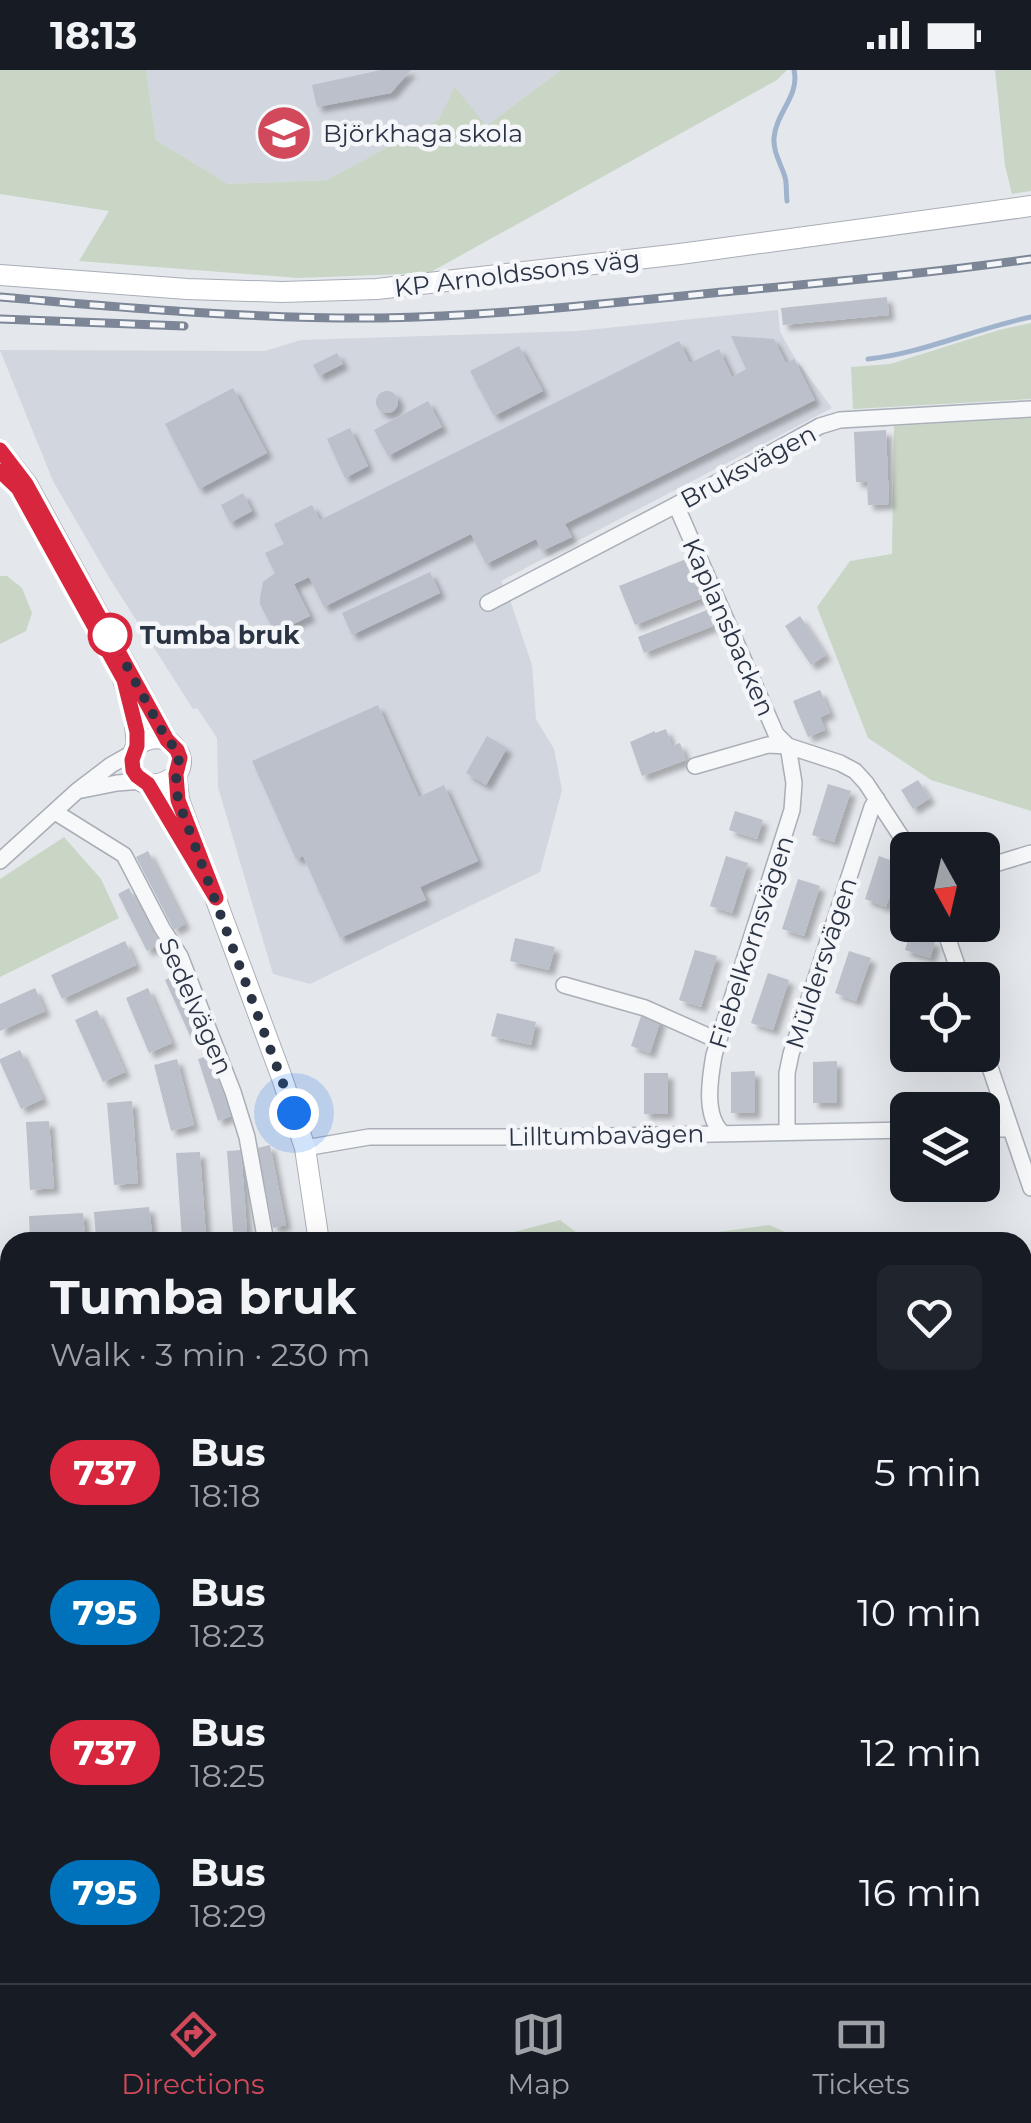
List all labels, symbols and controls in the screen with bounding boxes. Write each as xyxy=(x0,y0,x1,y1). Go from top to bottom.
text: 18:13 xyxy=(50,12,137,59)
school or university icon: Björkhaga skola xyxy=(254,103,314,163)
place label: Björkhaga skola xyxy=(323,118,523,148)
street label: KP Arnoldssons väg xyxy=(393,243,641,303)
street label: Bruksvägen xyxy=(675,418,821,514)
street label: Kaplansbacken xyxy=(676,533,782,721)
marker: Tumba bruk xyxy=(89,614,131,656)
place label: Tumba bruk xyxy=(140,620,300,650)
street label: Fiebelkornsvägen xyxy=(702,832,800,1052)
north arrow xyxy=(890,832,1000,942)
map controls xyxy=(890,832,1000,1202)
street label: Müldersvägen xyxy=(779,874,863,1052)
street label: Sedelvägen xyxy=(153,933,239,1079)
button: locate xyxy=(890,962,1000,1072)
your location xyxy=(269,1088,319,1138)
button: layers xyxy=(890,1092,1000,1202)
street label: Lilltumbavägen xyxy=(508,1118,704,1152)
button: heart xyxy=(877,1265,982,1370)
text: Tumba bruk xyxy=(50,1268,357,1326)
text: Walk · 3 min · 230 m xyxy=(50,1335,370,1374)
text: Bus xyxy=(190,1429,265,1476)
text: 5 min xyxy=(874,1449,982,1496)
text: 737 xyxy=(73,1451,137,1494)
text: 18:18 xyxy=(190,1476,261,1515)
text: Bus xyxy=(190,1569,265,1616)
text: 10 min xyxy=(857,1589,982,1636)
text: 795 xyxy=(73,1591,137,1634)
text: 18:23 xyxy=(190,1616,265,1655)
text: Bus xyxy=(190,1709,265,1756)
text: 12 min xyxy=(861,1729,982,1776)
text: 737 xyxy=(73,1731,137,1774)
text: 18:25 xyxy=(190,1756,265,1795)
text: Bus xyxy=(190,1849,265,1896)
text: 16 min xyxy=(859,1869,982,1916)
text: 795 xyxy=(73,1871,137,1914)
text: 18:29 xyxy=(190,1896,266,1935)
tab: Directions xyxy=(121,2007,265,2101)
tab: Map xyxy=(507,2007,570,2101)
tab: Tickets xyxy=(812,2007,910,2101)

